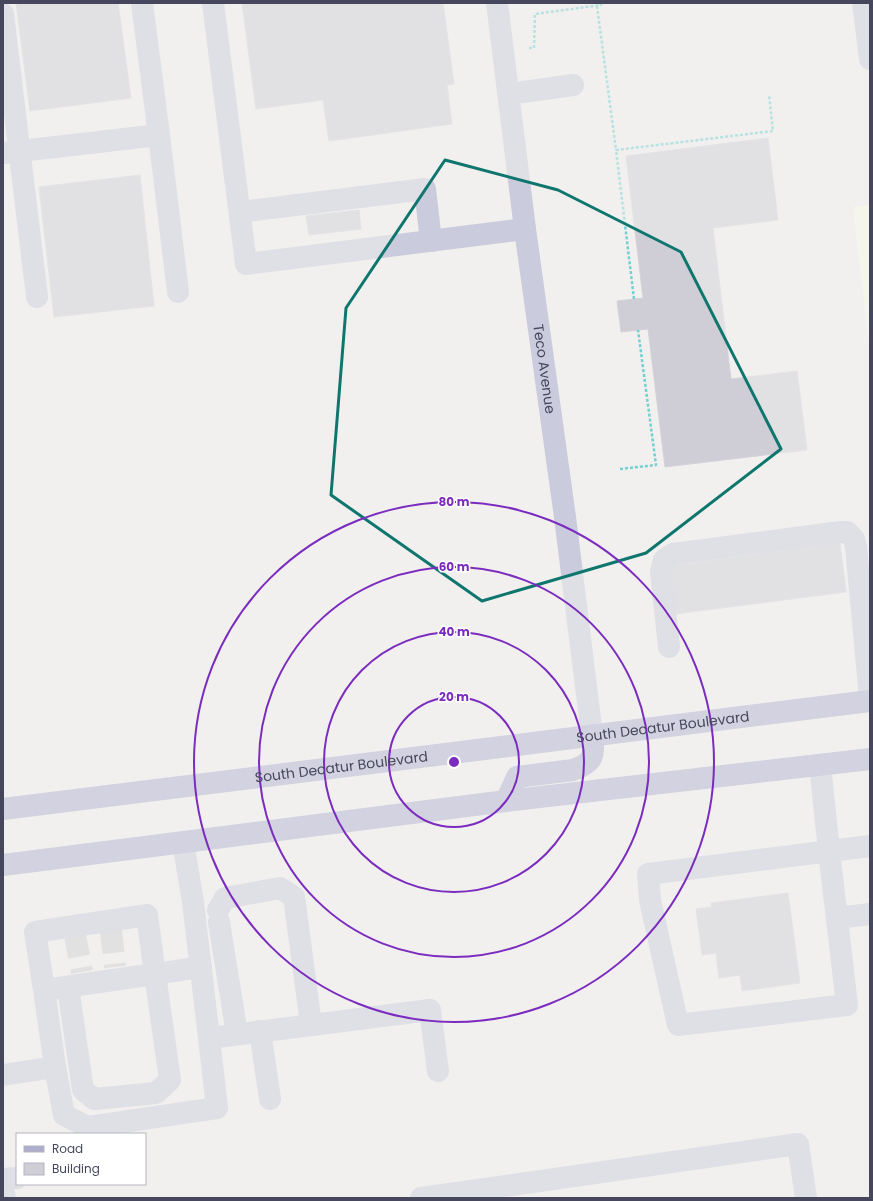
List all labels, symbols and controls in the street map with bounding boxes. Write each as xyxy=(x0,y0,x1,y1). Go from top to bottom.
street label: Teco Avenue xyxy=(528,323,561,415)
text: 80 m xyxy=(439,493,470,510)
text: 60 m xyxy=(439,558,470,575)
text: 40 m xyxy=(438,623,470,640)
text: 20 m xyxy=(439,688,469,705)
street label: South Decatur Boulevard xyxy=(575,706,751,747)
street label: South Decatur Boulevard xyxy=(254,746,429,788)
centre of rings xyxy=(447,755,461,769)
legend xyxy=(16,1133,146,1185)
text: Road xyxy=(52,1140,83,1157)
text: Building xyxy=(52,1160,100,1177)

